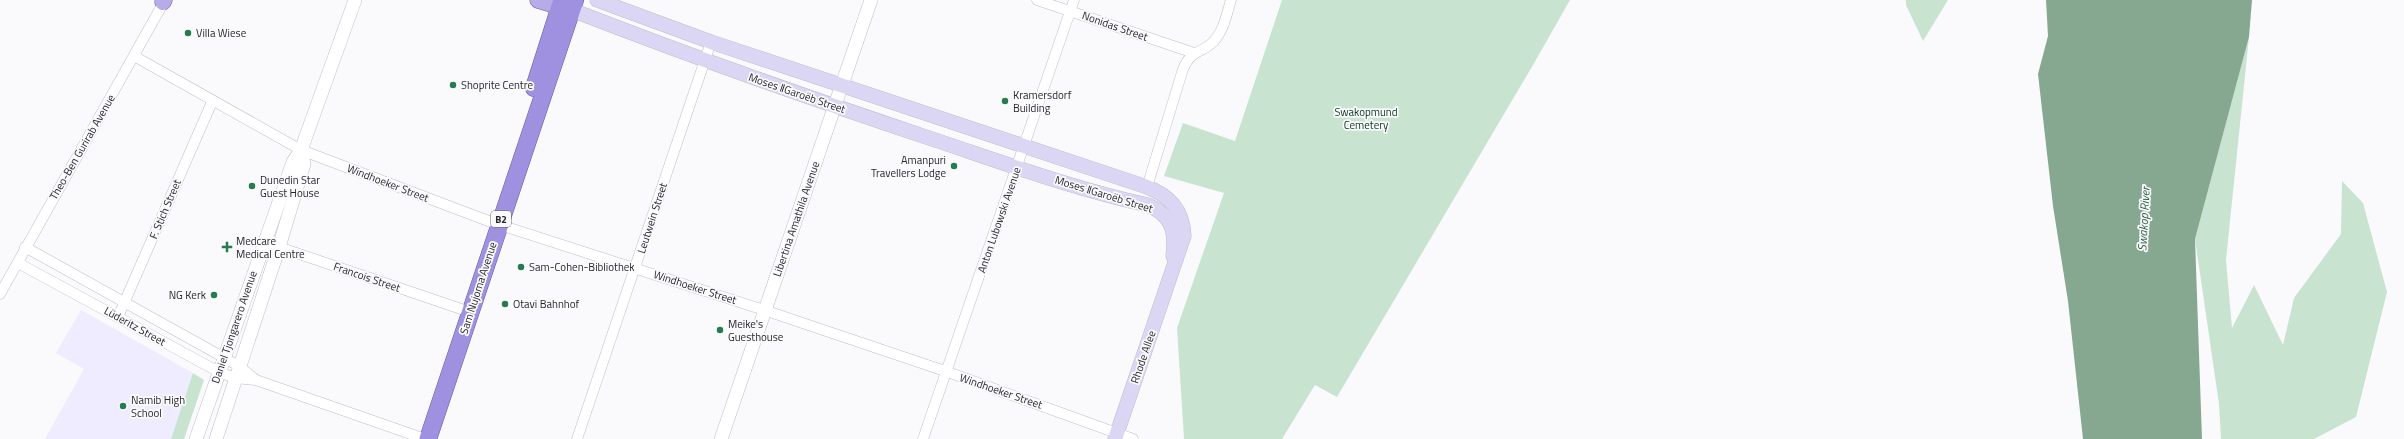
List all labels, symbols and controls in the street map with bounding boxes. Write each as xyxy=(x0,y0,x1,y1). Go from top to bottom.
street label: Nonidas Street xyxy=(1080,7,1150,45)
place label: Villa Wiese xyxy=(196,25,247,41)
marker: Villa Wiese xyxy=(183,28,193,38)
street label: Moses ǁGaroëb Street xyxy=(746,69,848,117)
place label: Shoprite Centre xyxy=(461,77,533,93)
marker: Shoprite Centre xyxy=(448,80,458,90)
place label: Kramersdorf Building xyxy=(1013,87,1072,116)
street label: Theo-Ben Gurirab Avenue xyxy=(45,91,119,203)
marker: Kramersdorf Building xyxy=(1000,96,1010,106)
park label: Swakopmund Cemetery xyxy=(1334,104,1398,133)
place label: Amanpuri Travellers Lodge xyxy=(871,152,946,181)
street label: Libertina Amathila Avenue xyxy=(769,159,823,279)
street label: Windhoeker Street xyxy=(345,160,431,206)
marker: Amanpuri Travellers Lodge xyxy=(949,161,959,171)
street label: Anton Lubowski Avenue xyxy=(973,165,1025,275)
street label: Moses ǁGaroëb Street xyxy=(1053,171,1155,217)
place label: Dunedin Star Guest House xyxy=(260,172,320,201)
street label: F. Stich Street xyxy=(145,177,185,241)
street label: Leutwein Street xyxy=(633,180,671,255)
marker: Dunedin Star Guest House xyxy=(247,181,257,191)
water label: Swakop River xyxy=(2132,184,2155,252)
road number: B2 xyxy=(491,211,511,227)
place label: Medcare Medical Centre xyxy=(236,233,305,262)
street label: Sam Nujoma Avenue xyxy=(456,239,501,336)
marker: Medcare Medical Centre xyxy=(221,241,233,253)
street label: Francois Street xyxy=(331,258,403,296)
place label: Sam-Cohen-Bibliothek xyxy=(529,259,635,275)
marker: Sam-Cohen-Bibliothek xyxy=(516,262,526,272)
street label: Windhoeker Street xyxy=(651,266,739,308)
street label: Daniel Tjongarero Avenue xyxy=(207,268,261,385)
place label: NG Kerk xyxy=(169,287,207,303)
marker: NG Kerk xyxy=(209,290,219,300)
place label: Otavi Bahnhof xyxy=(513,296,580,312)
marker: Otavi Bahnhof xyxy=(500,299,510,309)
street label: Lüderitz Street xyxy=(101,302,169,350)
place label: Meike's Guesthouse xyxy=(728,316,784,345)
marker: Meike's Guesthouse xyxy=(715,325,725,335)
street label: Rhode Allee xyxy=(1126,328,1160,386)
street label: Windhoeker Street xyxy=(958,369,1045,413)
place label: Namib High School xyxy=(131,392,185,421)
marker: Namib High School xyxy=(118,401,128,411)

